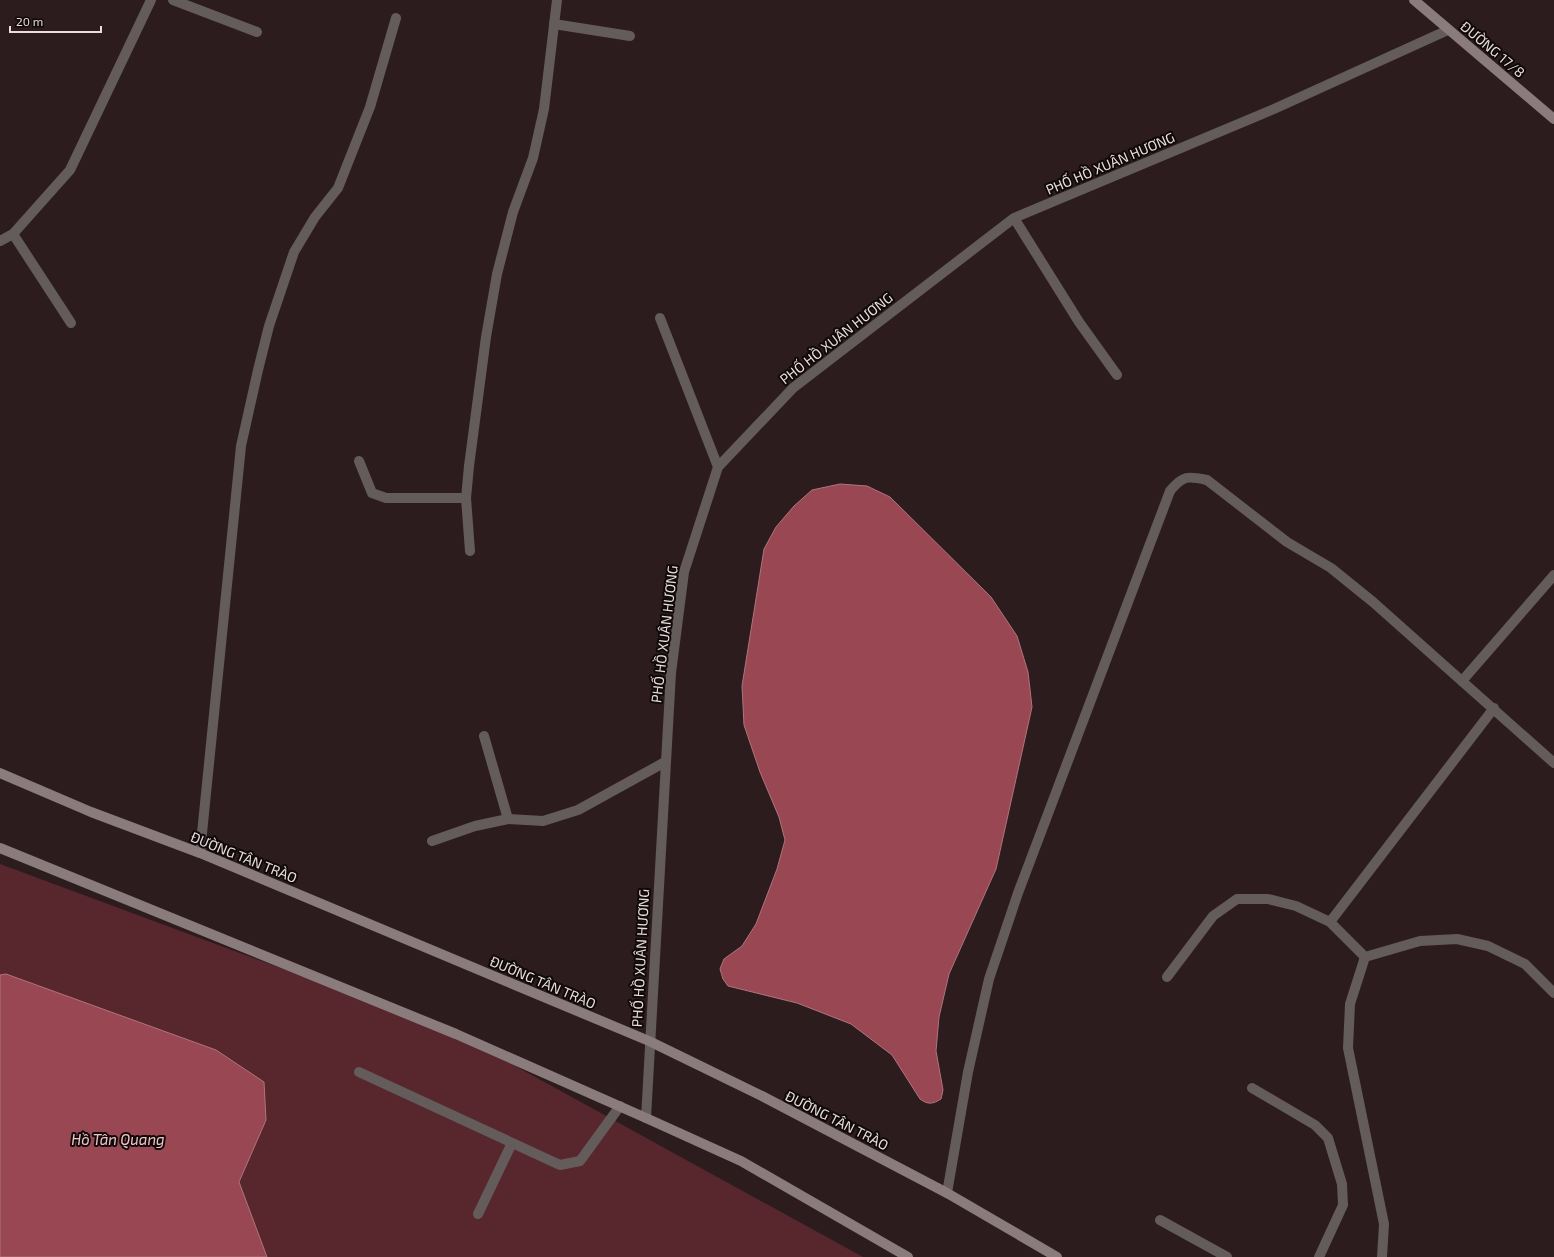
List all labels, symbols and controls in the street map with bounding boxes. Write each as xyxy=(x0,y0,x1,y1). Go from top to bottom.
scale bar xyxy=(10,8,101,34)
text: 20 m xyxy=(16,14,43,28)
street label: ĐƯỜNG 17/8 xyxy=(1457,17,1529,81)
street label: PHỐ HỒ XUÂN HƯƠNG xyxy=(1043,128,1177,198)
street label: PHỐ HỒ XUÂN HƯƠNG xyxy=(776,289,896,387)
street label: PHỐ HỒ XUÂN HƯƠNG xyxy=(647,564,681,704)
street label: ĐƯỜNG TÂN TRÀO xyxy=(188,828,300,886)
street label: PHỐ HỒ XUÂN HƯƠNG xyxy=(628,888,652,1028)
street label: ĐƯỜNG TÂN TRÀO xyxy=(487,952,599,1012)
street label: ĐƯỜNG TÂN TRÀO xyxy=(783,1087,891,1153)
water label: Hồ Tân Quang xyxy=(71,1130,165,1149)

